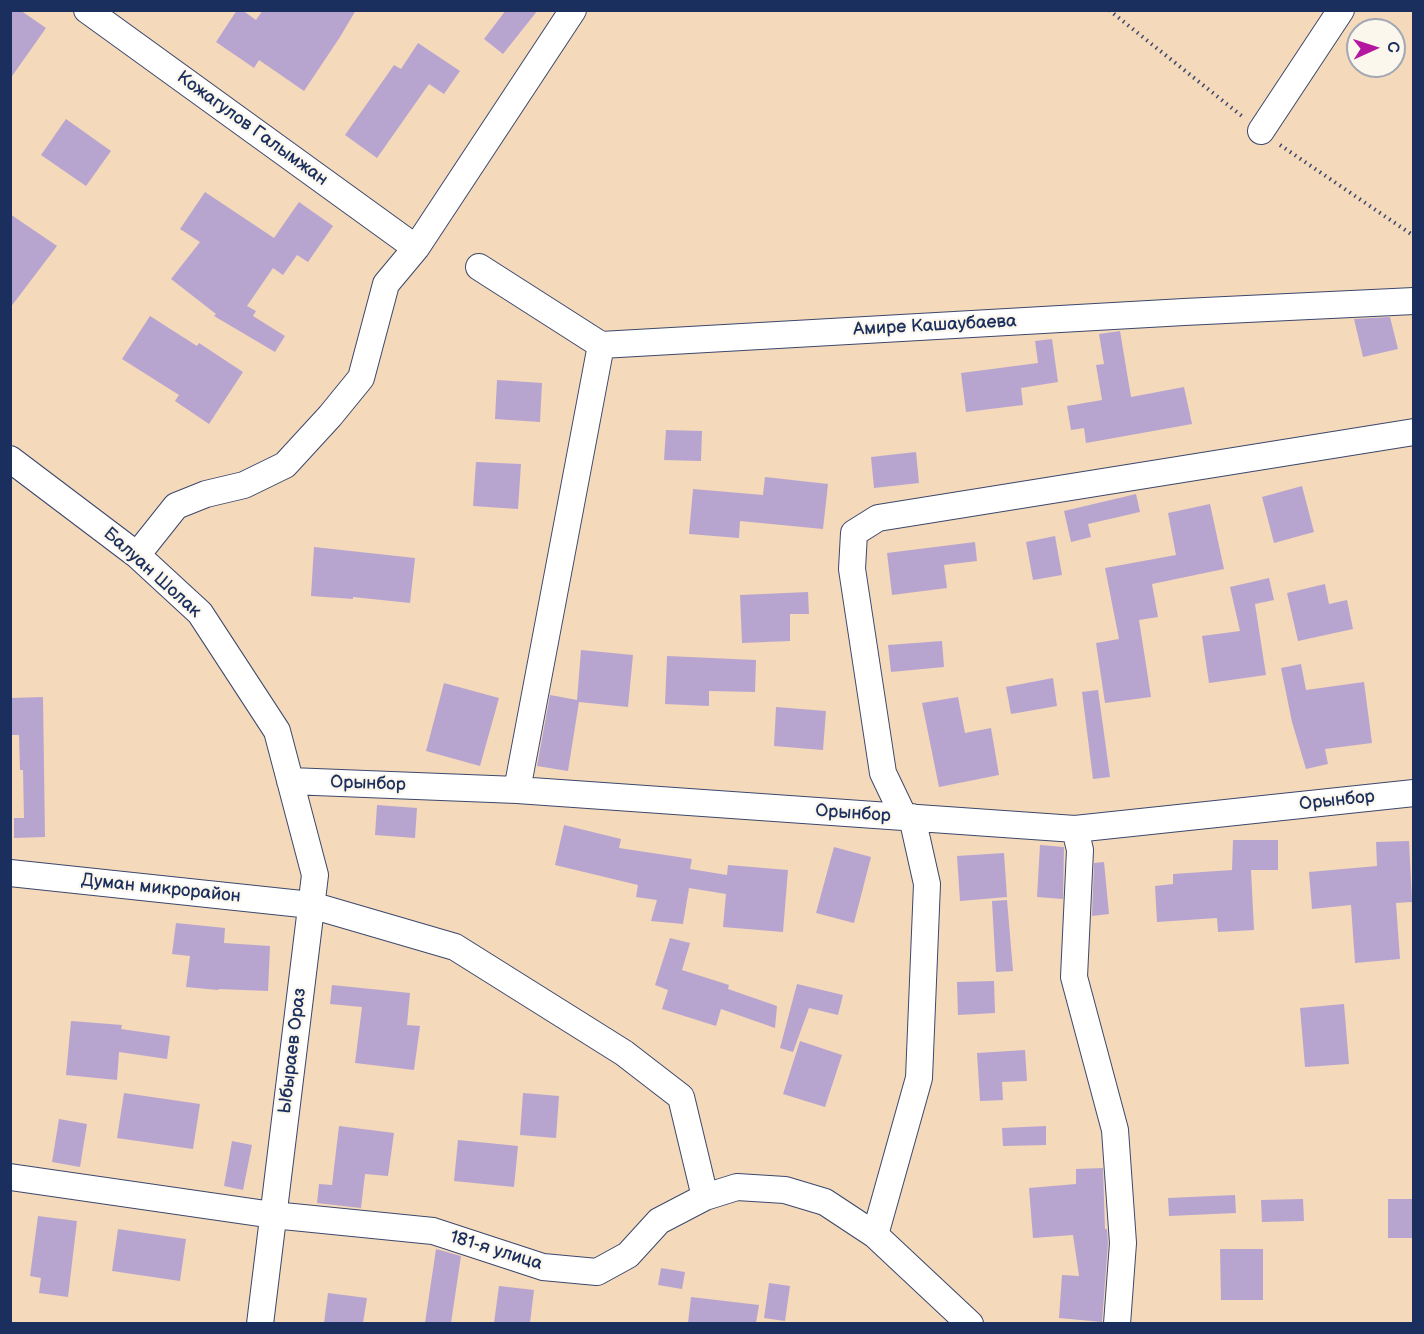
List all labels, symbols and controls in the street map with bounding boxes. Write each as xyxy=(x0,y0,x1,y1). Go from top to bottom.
north arrow xyxy=(1346,18,1406,78)
text: С xyxy=(1383,41,1402,53)
street label: Кожагулов Галымжан xyxy=(172,67,332,191)
street label: Амире Кашаубаева xyxy=(853,311,1017,341)
street label: Балуан Шолак xyxy=(99,523,205,623)
street label: Орынбор xyxy=(330,772,406,796)
street label: Орынбор xyxy=(1298,786,1376,816)
street label: Орынбор xyxy=(815,801,891,827)
street label: Думан микрорайон xyxy=(80,870,242,908)
street label: Ыбыраев Ораз xyxy=(275,987,311,1115)
street label: 181-я улица xyxy=(447,1227,545,1275)

